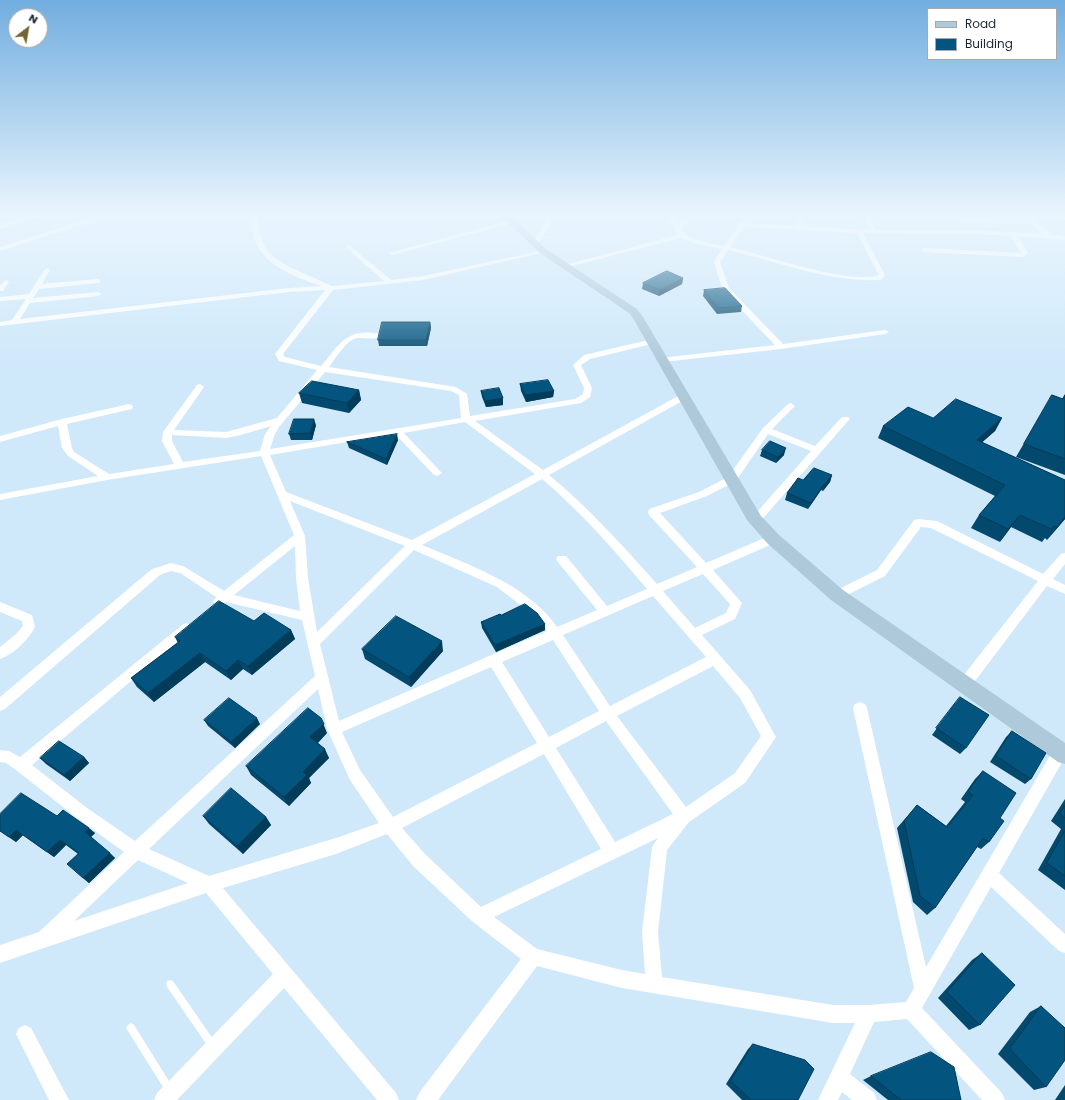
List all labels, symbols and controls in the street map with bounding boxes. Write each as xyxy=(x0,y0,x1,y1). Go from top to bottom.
north arrow xyxy=(8,8,48,48)
legend xyxy=(927,8,1057,60)
text: N xyxy=(26,10,41,28)
text: Road xyxy=(965,15,996,32)
text: Building xyxy=(965,35,1013,52)

